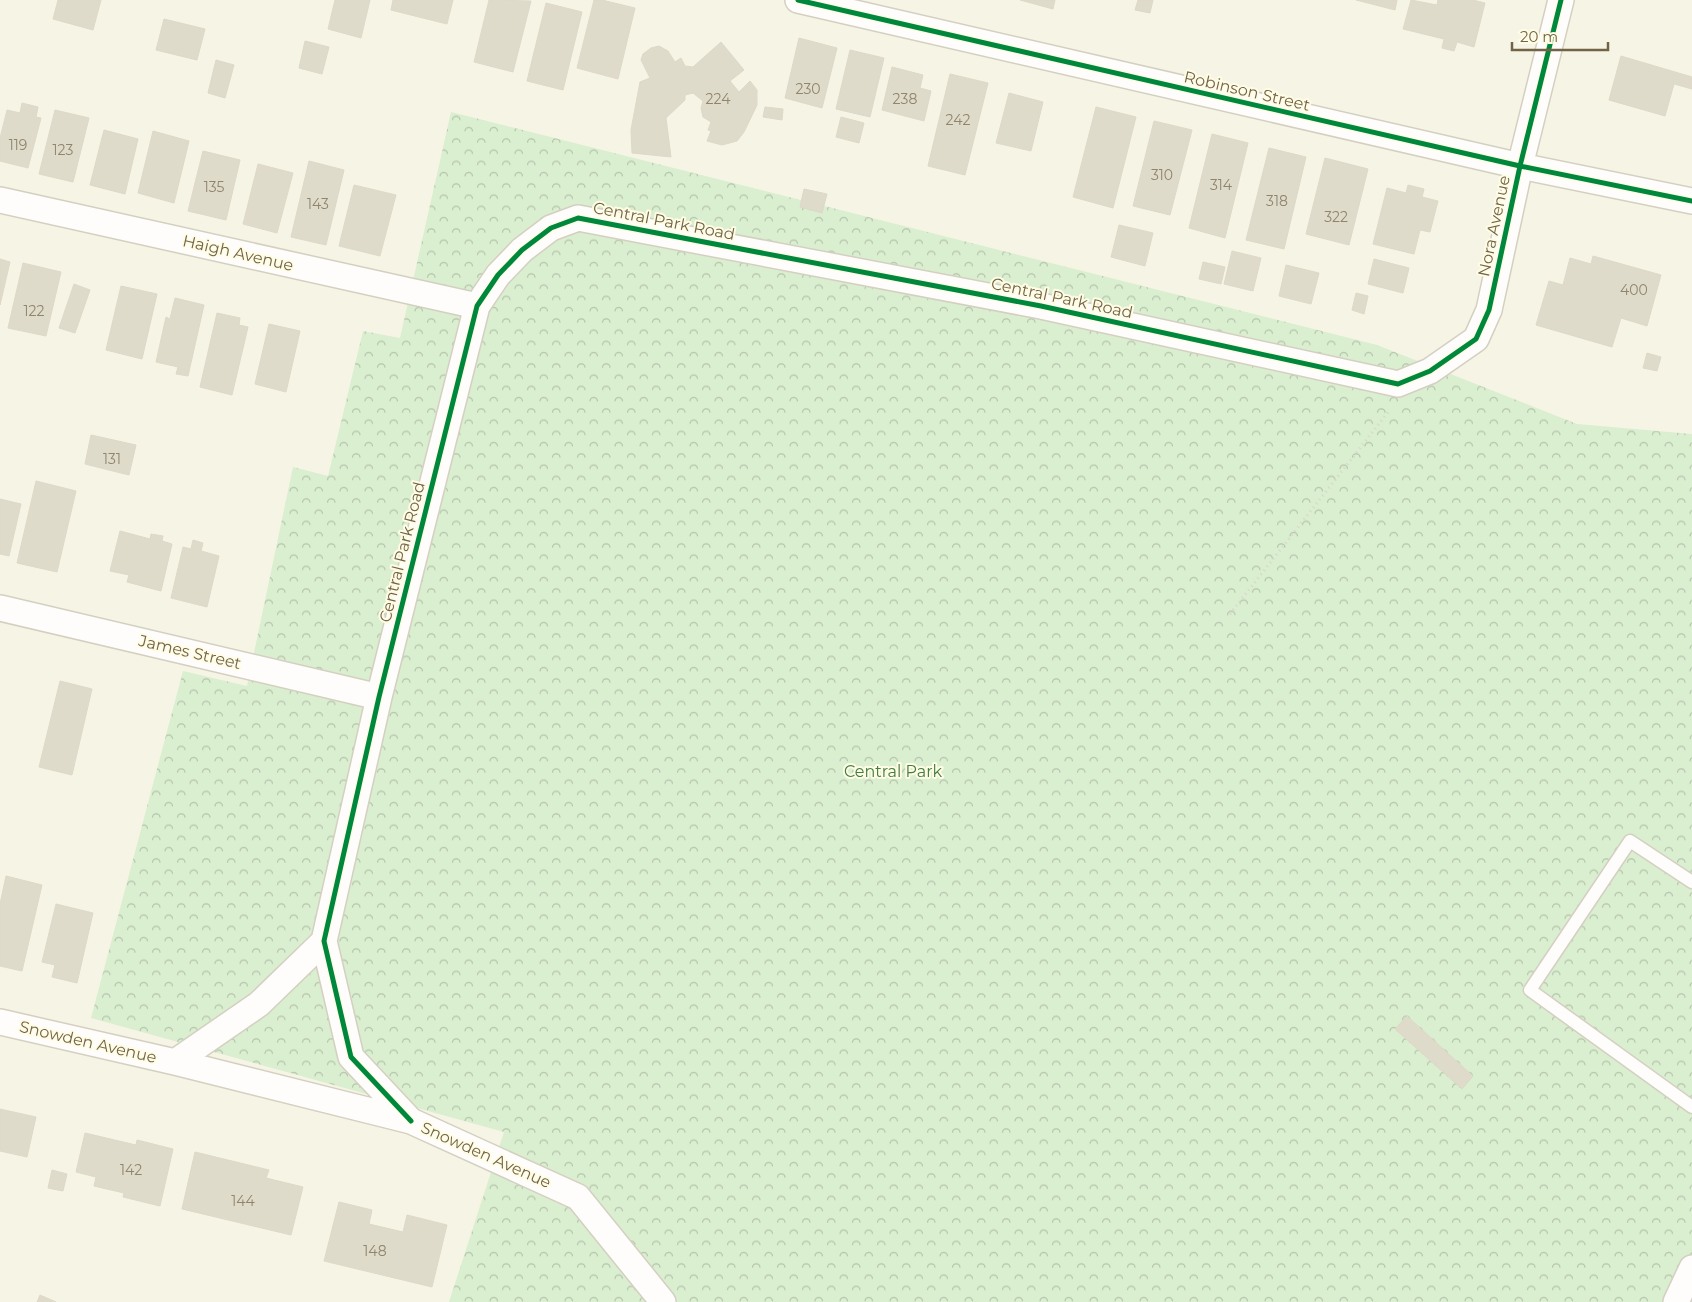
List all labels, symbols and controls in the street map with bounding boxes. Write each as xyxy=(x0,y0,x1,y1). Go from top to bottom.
scale bar xyxy=(1512,20,1608,52)
text: 20 m xyxy=(1520,27,1558,46)
street label: Robinson Street xyxy=(1182,67,1312,115)
house number: 230 xyxy=(795,80,821,98)
house number: 224 xyxy=(706,90,731,108)
house number: 238 xyxy=(893,90,917,108)
house number: 242 xyxy=(946,111,970,129)
house number: 119 xyxy=(9,136,27,154)
house number: 123 xyxy=(53,141,74,159)
house number: 310 xyxy=(1151,166,1173,184)
street label: Nora Avenue xyxy=(1474,174,1514,278)
house number: 314 xyxy=(1210,176,1233,194)
house number: 135 xyxy=(204,178,224,196)
house number: 318 xyxy=(1266,192,1288,210)
house number: 143 xyxy=(307,195,329,213)
street label: Central Park Road xyxy=(591,198,737,244)
house number: 322 xyxy=(1324,208,1348,226)
street label: Haigh Avenue xyxy=(181,231,295,275)
street label: Central Park Road xyxy=(989,274,1135,322)
house number: 400 xyxy=(1620,281,1648,299)
house number: 122 xyxy=(24,302,45,320)
house number: 131 xyxy=(103,450,121,468)
street label: Central Park Road xyxy=(375,480,429,624)
street label: James Street xyxy=(136,631,244,673)
park label: Central Park xyxy=(844,762,943,781)
street label: Snowden Avenue xyxy=(18,1017,158,1067)
street label: Snowden Avenue xyxy=(418,1118,554,1192)
house number: 142 xyxy=(120,1161,142,1179)
house number: 144 xyxy=(231,1192,256,1210)
house number: 148 xyxy=(363,1242,387,1260)

